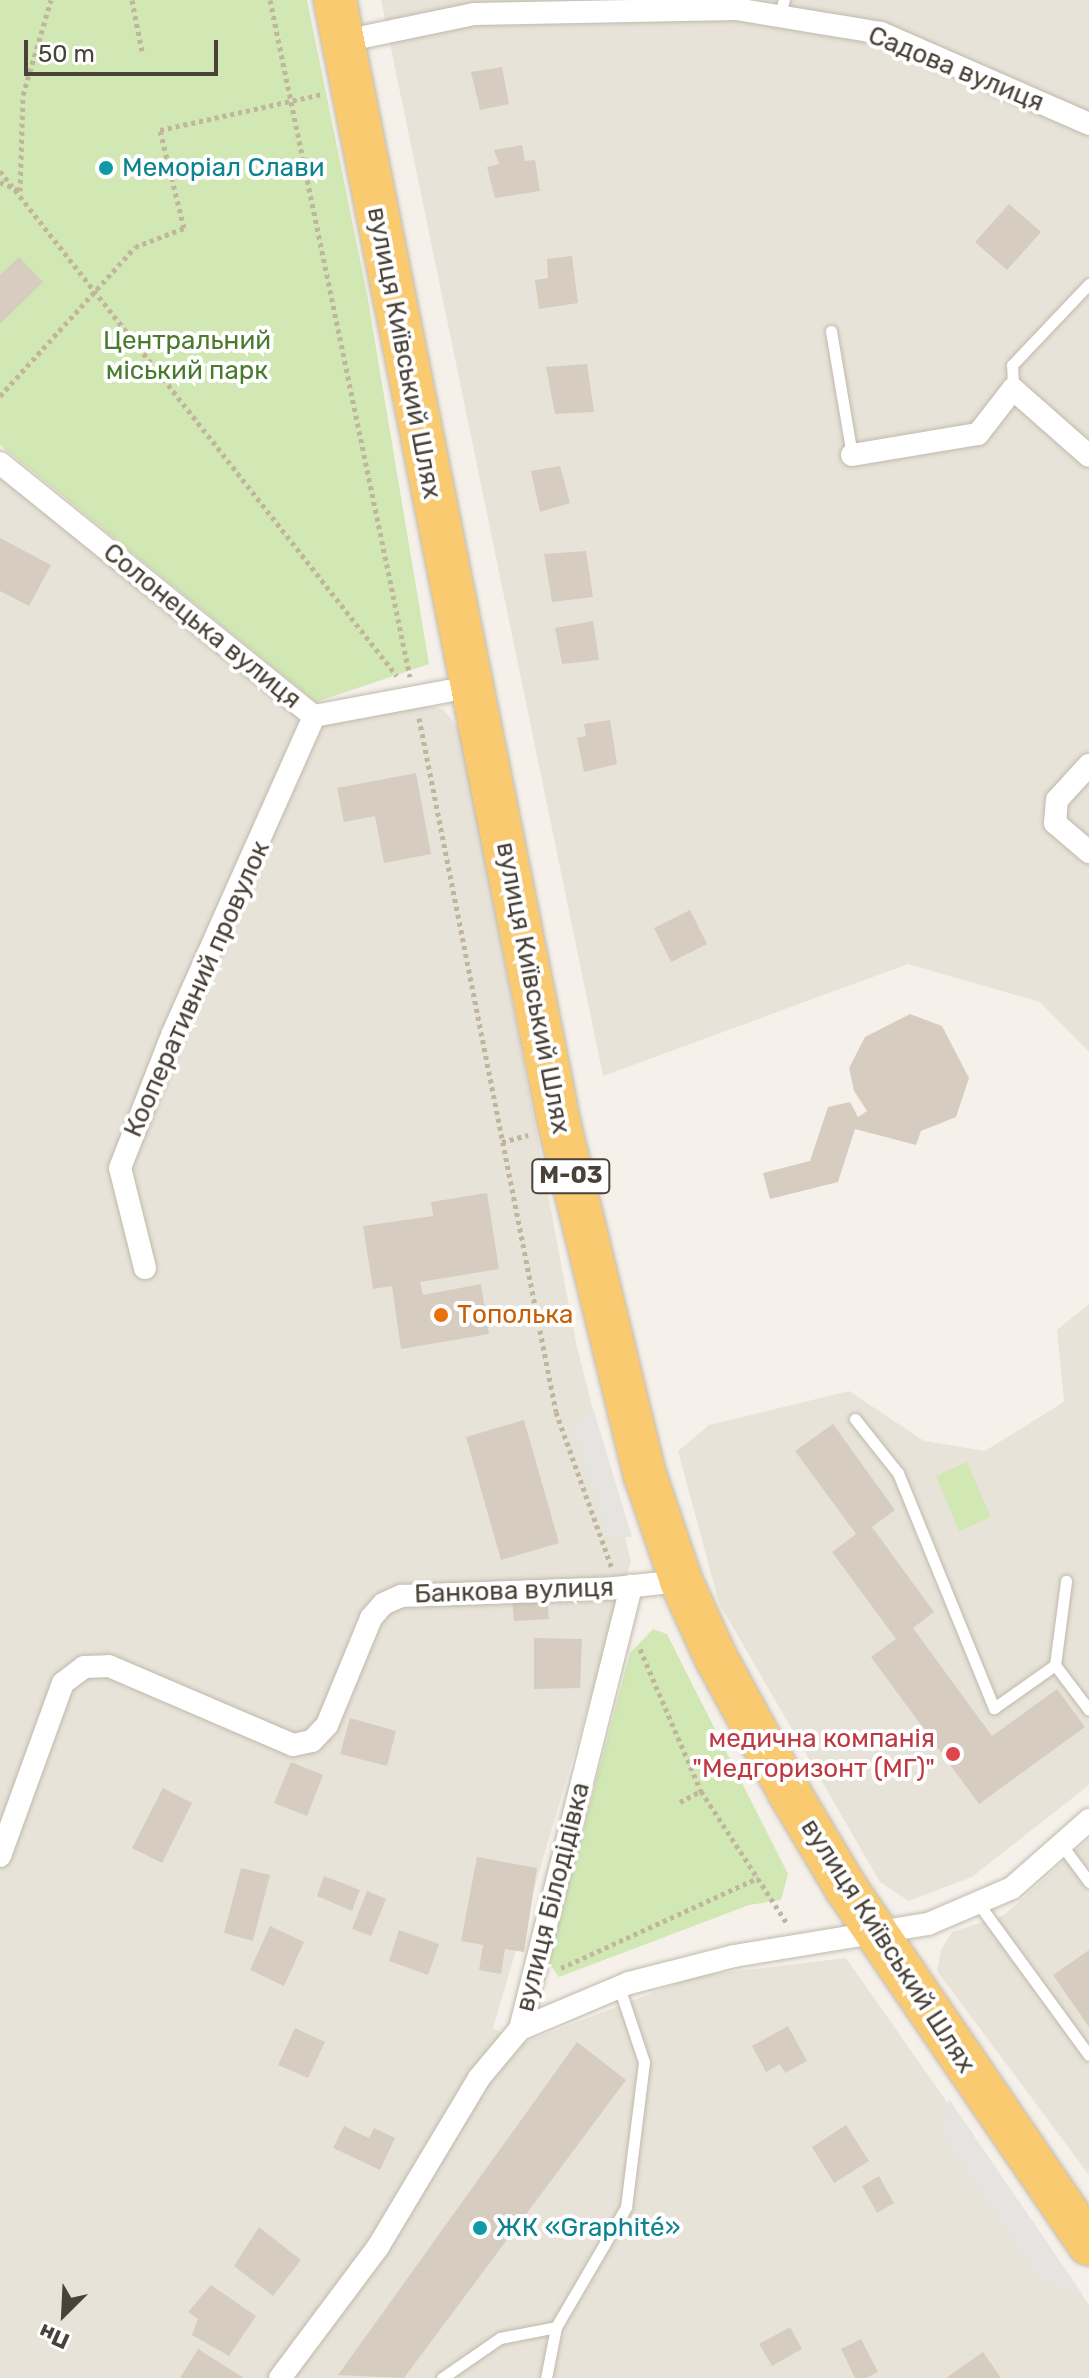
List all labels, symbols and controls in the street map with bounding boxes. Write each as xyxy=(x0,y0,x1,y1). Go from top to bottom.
street label: Садова вулиця xyxy=(864,20,1048,118)
scale bar xyxy=(28,24,222,74)
text: 50 m xyxy=(38,40,95,68)
place label: Mеморіал Слави xyxy=(122,152,325,184)
marker: Mеморіал Слави xyxy=(97,159,115,177)
street label: вулиця Київський Шлях xyxy=(360,205,448,501)
park label: Центральний міський парк xyxy=(103,325,271,386)
street label: Солонецька вулиця xyxy=(97,537,307,715)
street label: Кооперативний провулок xyxy=(117,836,277,1142)
street label: вулиця Київський Шлях xyxy=(489,840,577,1136)
road number: М-03 xyxy=(531,1156,611,1196)
place label: Тополька xyxy=(457,1299,573,1331)
marker: Тополька xyxy=(432,1306,450,1324)
street label: Банкова вулиця xyxy=(414,1572,614,1610)
place label: медична компанія "Медгоризонт (МГ)" xyxy=(692,1723,935,1784)
marker: медична компанія "Медгоризонт (МГ)" xyxy=(942,1743,964,1765)
street label: вулиця Білодідівка xyxy=(509,1779,597,2015)
street label: вулиця Київський Шлях xyxy=(794,1813,982,2079)
place label: ЖК «Graphité» xyxy=(496,2212,680,2244)
marker: ЖК «Graphité» xyxy=(471,2219,489,2237)
north arrow xyxy=(24,2274,104,2354)
text: Пн xyxy=(35,2318,73,2355)

